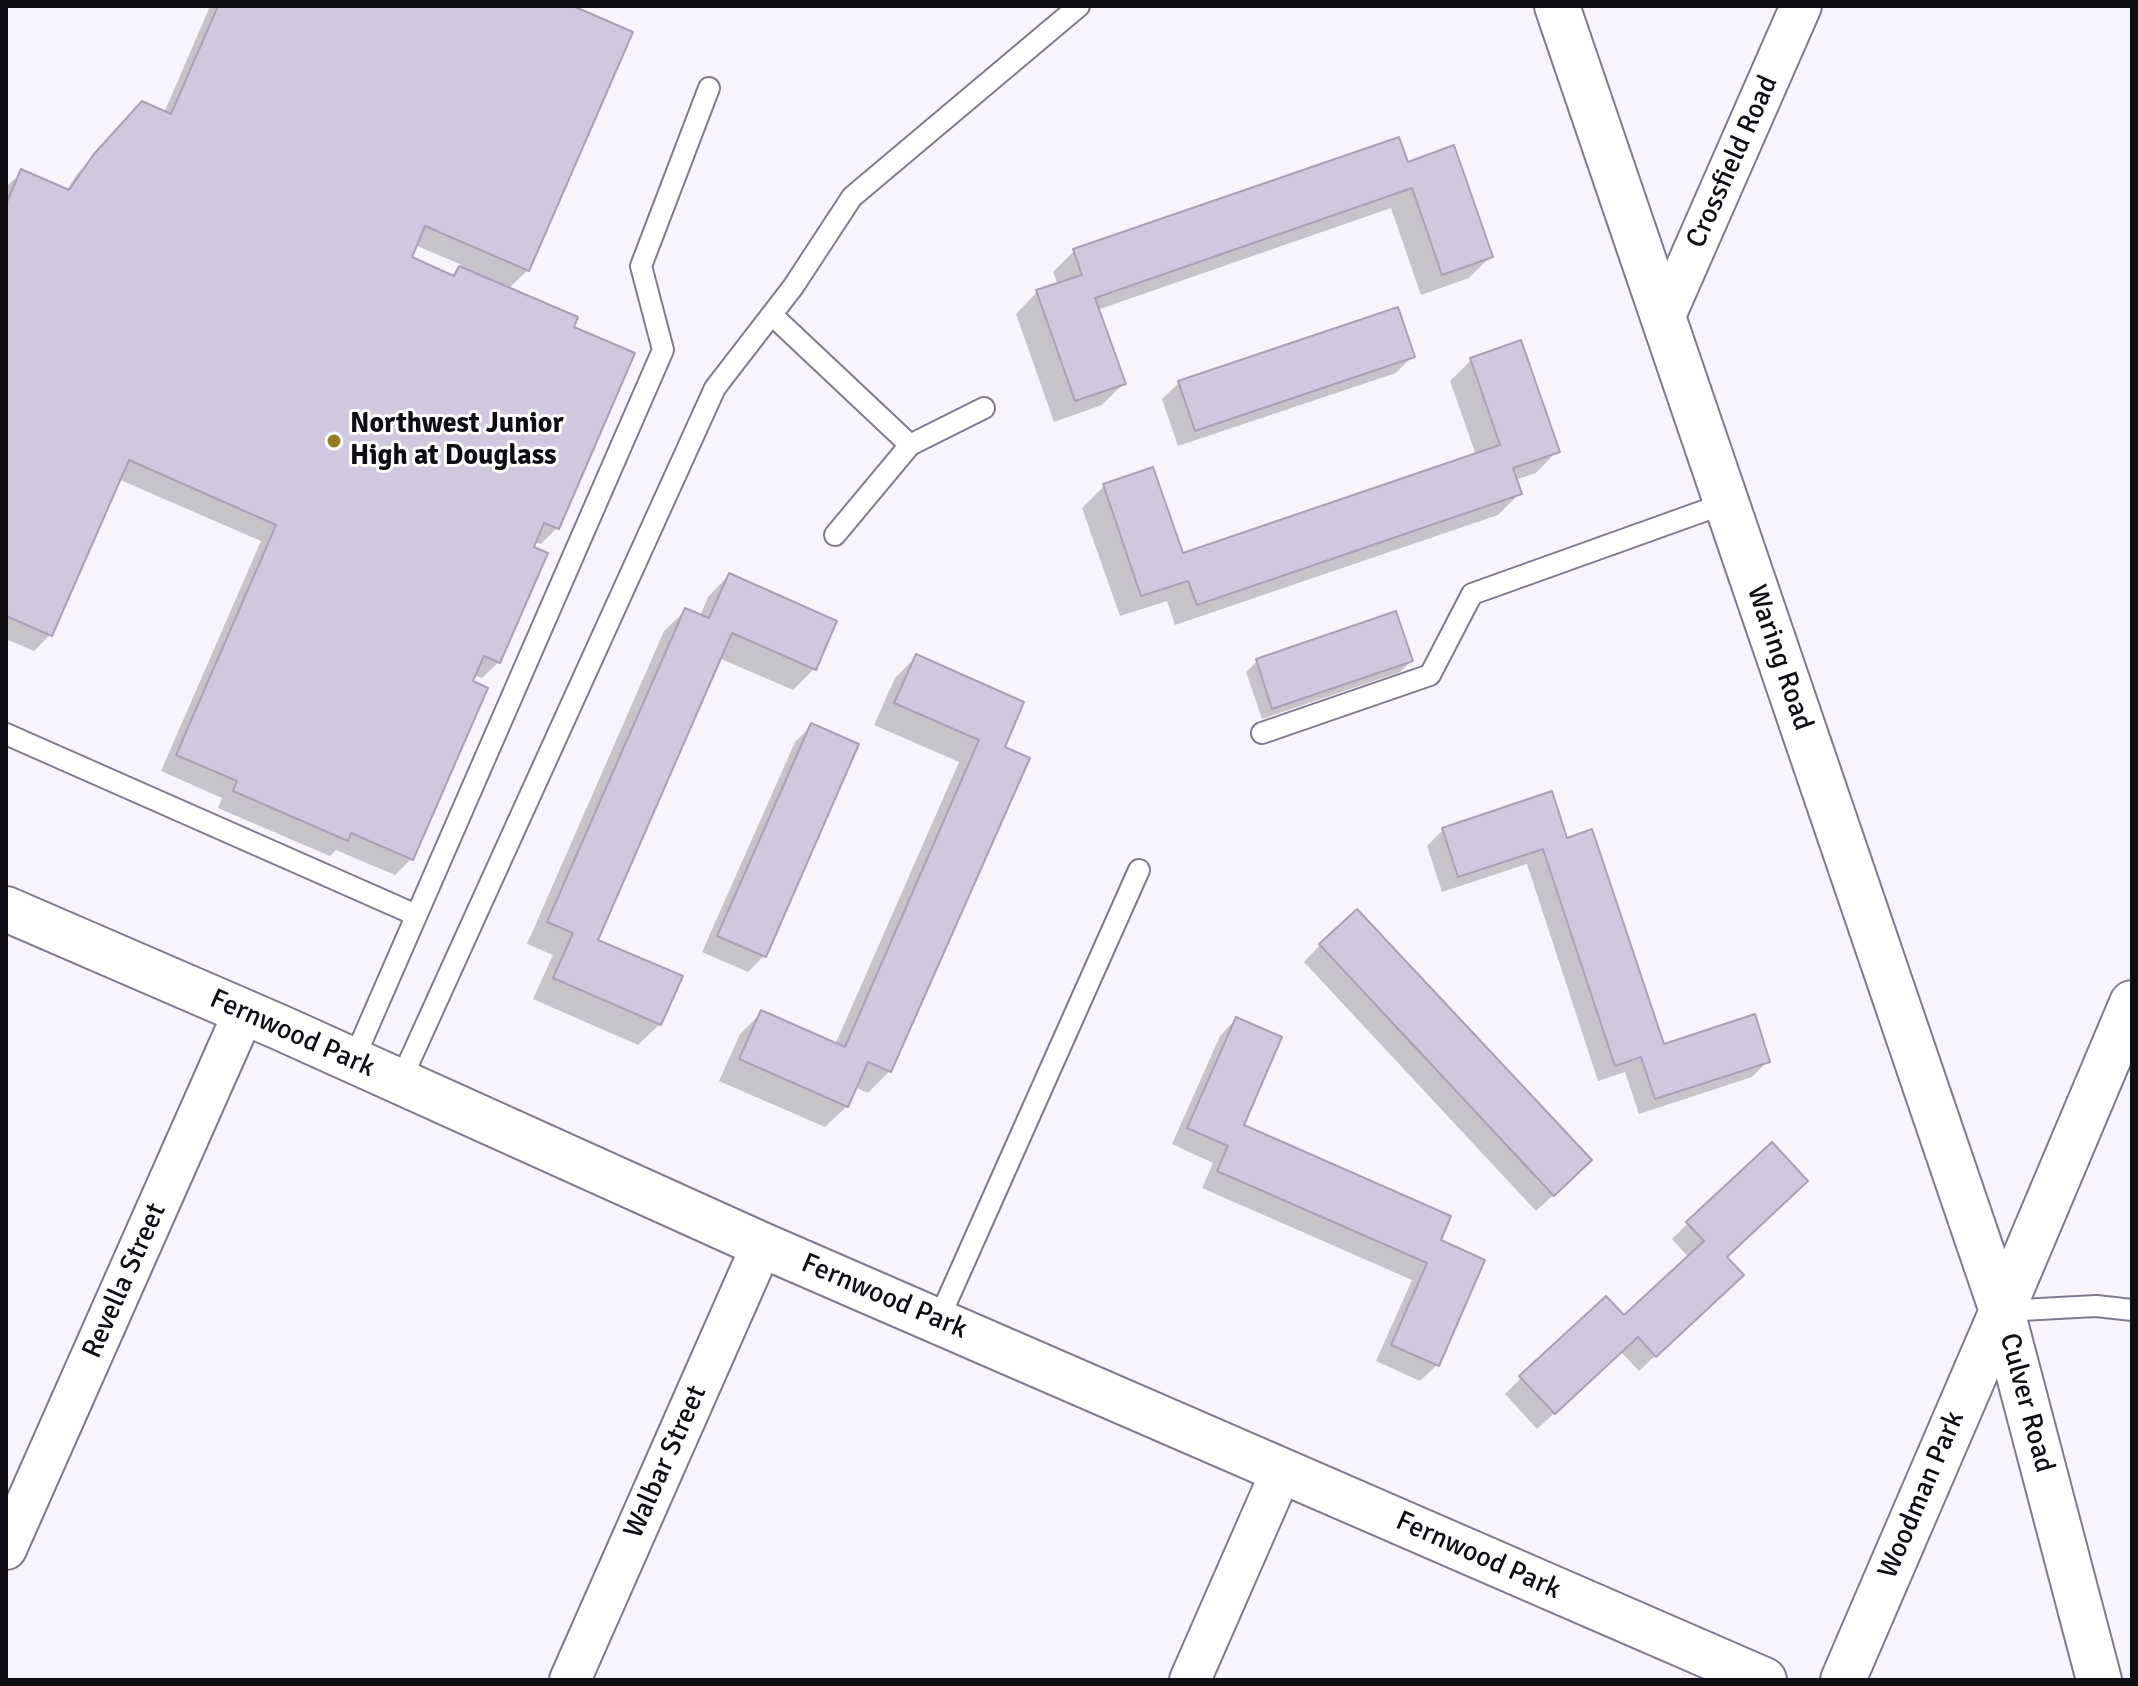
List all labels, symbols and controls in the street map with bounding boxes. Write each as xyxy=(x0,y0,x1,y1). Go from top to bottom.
street label: Crossfield Road xyxy=(1680,71,1786,253)
place label: Northwest Junior High at Douglass xyxy=(350,408,564,474)
marker: Northwest Junior High at Douglass xyxy=(325,432,343,450)
street label: Waring Road xyxy=(1738,581,1820,735)
street label: Fernwood Park xyxy=(204,983,380,1085)
street label: Revella Street xyxy=(76,1198,174,1364)
street label: Fernwood Park xyxy=(796,1247,972,1347)
street label: Culver Road xyxy=(1991,1330,2061,1476)
street label: Walbar Street xyxy=(617,1380,715,1544)
street label: Woodman Park xyxy=(1872,1406,1972,1584)
street label: Fernwood Park xyxy=(1390,1505,1566,1607)

